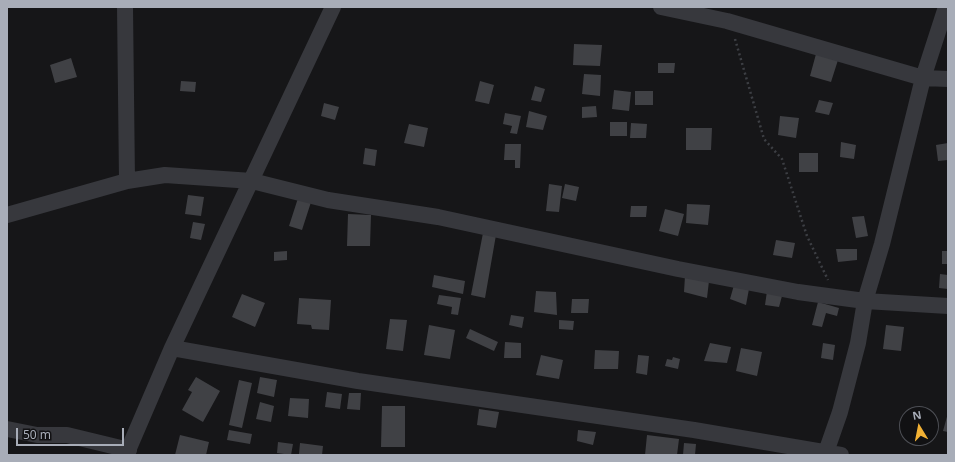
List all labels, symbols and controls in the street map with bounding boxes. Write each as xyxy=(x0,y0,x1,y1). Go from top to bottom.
north arrow xyxy=(899,406,939,446)
text: N xyxy=(911,407,923,423)
scale bar xyxy=(18,420,126,446)
text: 50 m xyxy=(23,426,51,443)

